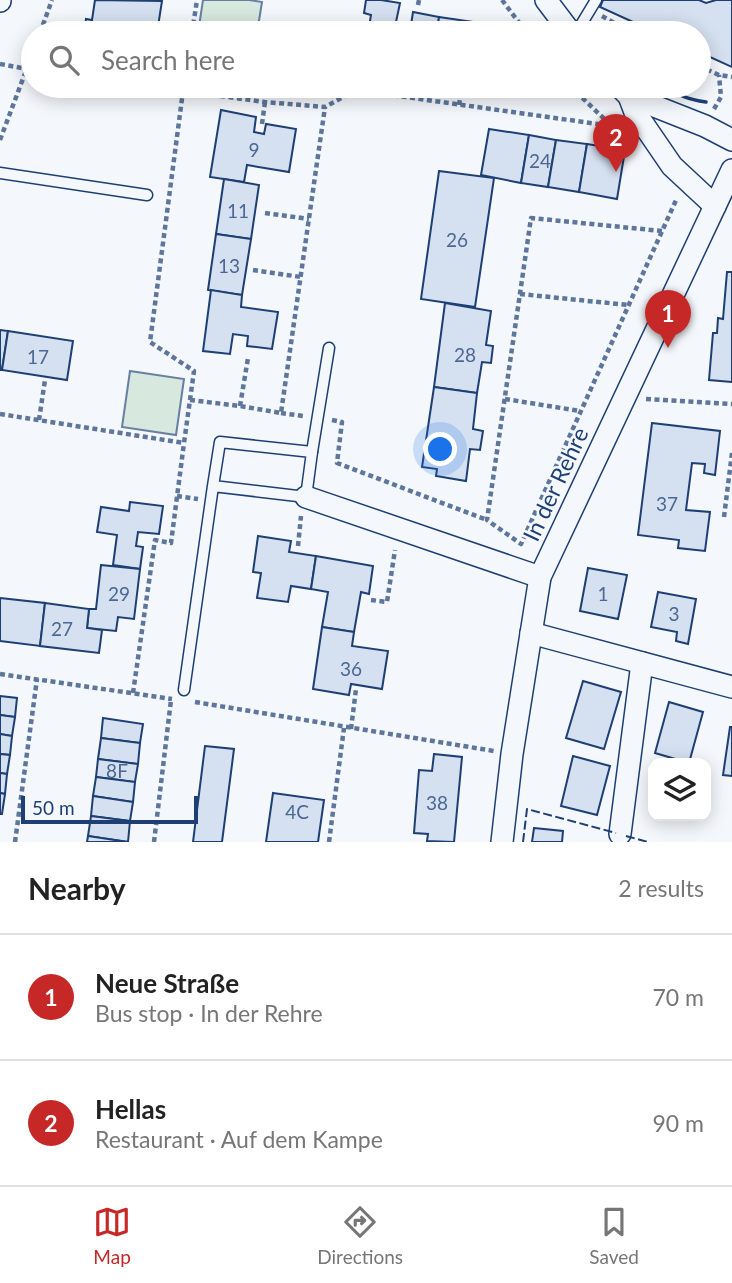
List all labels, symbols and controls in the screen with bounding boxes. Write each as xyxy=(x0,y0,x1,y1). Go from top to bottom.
search box xyxy=(21,21,711,98)
icon: search xyxy=(45,41,83,79)
text: Search here xyxy=(101,44,235,76)
pin: 2 xyxy=(593,114,639,172)
house number: 9 xyxy=(248,138,260,161)
house number: 24 xyxy=(529,149,551,172)
house number: 11 xyxy=(227,199,249,222)
house number: 26 xyxy=(446,228,468,251)
house number: 13 xyxy=(218,254,240,277)
pin: 1 xyxy=(645,290,691,348)
house number: 28 xyxy=(454,343,476,366)
house number: 17 xyxy=(27,345,49,368)
street label: In der Rehre xyxy=(516,423,594,545)
your location xyxy=(423,432,457,466)
house number: 37 xyxy=(656,492,678,515)
house number: 29 xyxy=(108,582,130,605)
house number: 1 xyxy=(597,582,609,605)
house number: 3 xyxy=(668,602,680,625)
house number: 27 xyxy=(51,617,73,640)
house number: 36 xyxy=(340,657,362,680)
map controls xyxy=(648,758,711,821)
button: layers xyxy=(648,758,711,821)
house number: 8F xyxy=(106,759,128,782)
house number: 38 xyxy=(426,791,448,814)
scale bar xyxy=(21,793,198,825)
text: 50 m xyxy=(32,796,75,819)
house number: 4C xyxy=(285,800,309,823)
text: Nearby xyxy=(28,870,126,906)
text: 2 results xyxy=(618,874,704,902)
text: Neue Straße xyxy=(95,967,239,999)
text: 1 xyxy=(44,983,58,1011)
text: 70 m xyxy=(653,983,704,1011)
text: Bus stop · In der Rehre xyxy=(95,999,323,1027)
text: Hellas xyxy=(95,1093,166,1125)
text: 2 xyxy=(44,1109,58,1137)
text: 90 m xyxy=(653,1109,704,1137)
text: Restaurant · Auf dem Kampe xyxy=(95,1125,383,1153)
tab: Map xyxy=(93,1203,131,1268)
tab: Directions xyxy=(317,1203,403,1268)
tab: Saved xyxy=(589,1203,639,1268)

